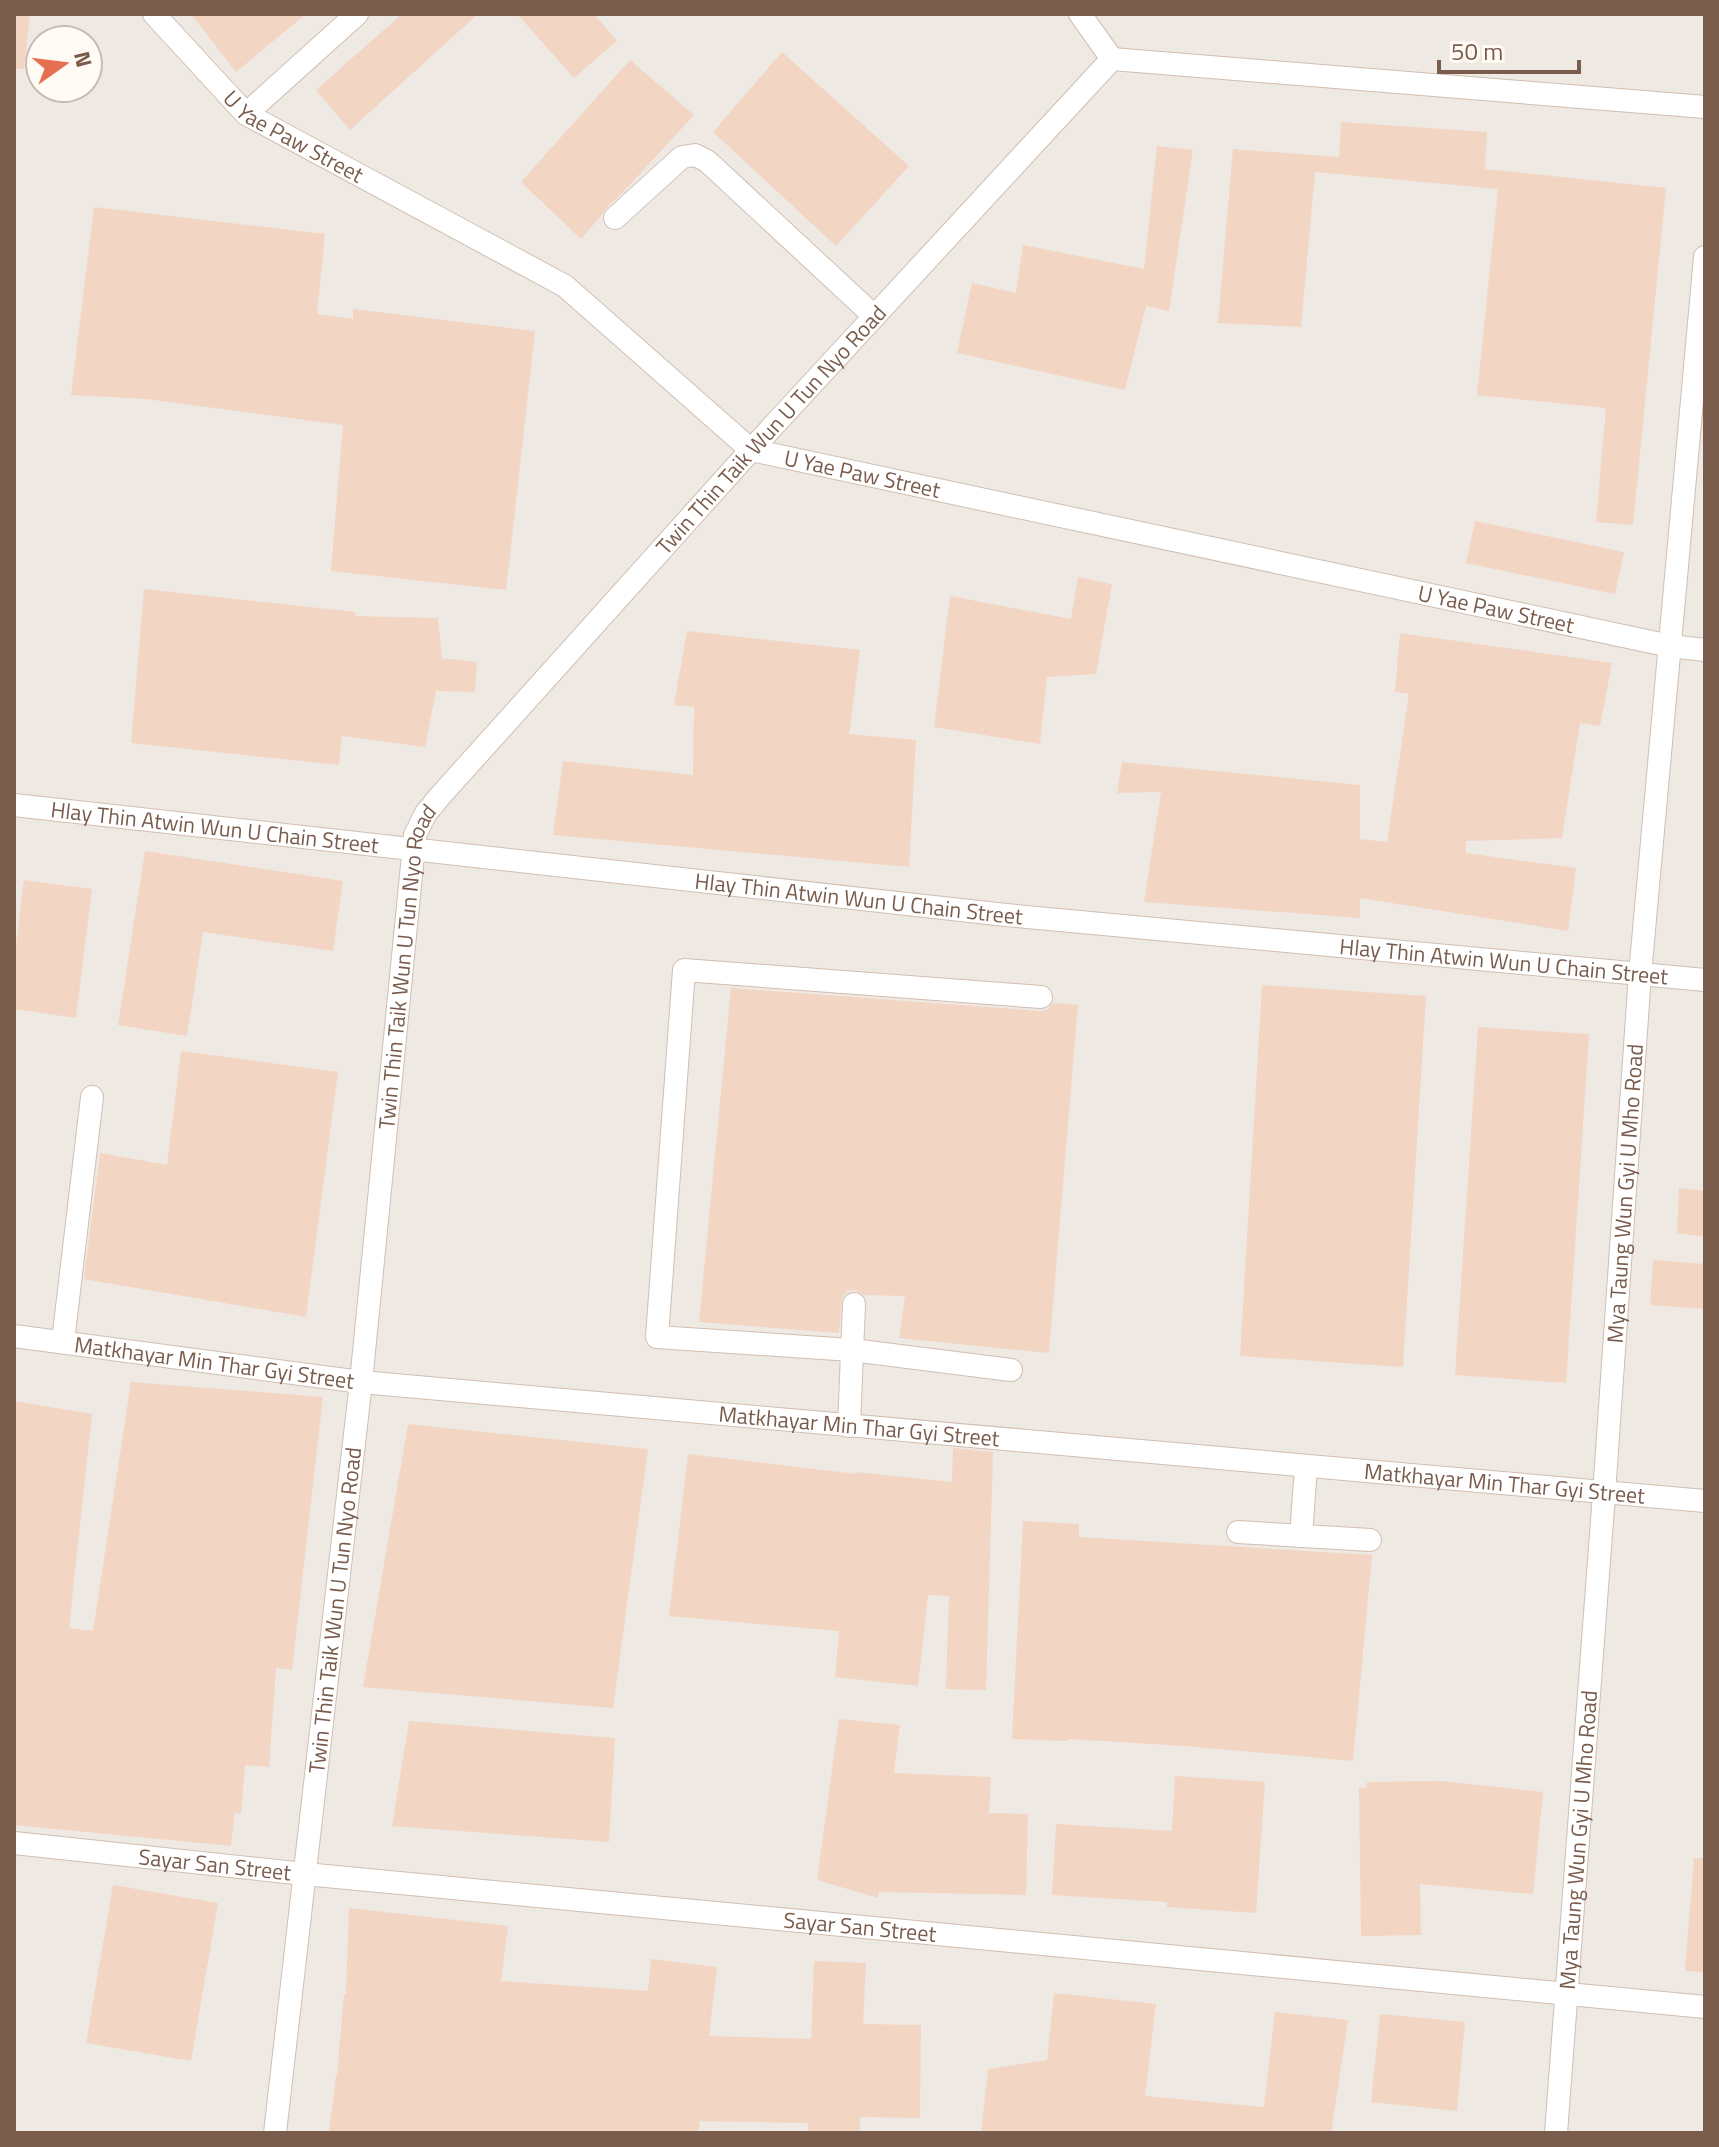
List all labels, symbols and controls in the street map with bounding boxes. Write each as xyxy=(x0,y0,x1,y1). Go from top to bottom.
north arrow xyxy=(24,24,104,104)
scale bar xyxy=(1439,24,1579,74)
text: 50 m xyxy=(1451,33,1503,69)
text: N xyxy=(65,48,102,71)
street label: U Yae Paw Street xyxy=(215,82,370,192)
street label: Twin Thin Taik Wun U Tun Nyo Road xyxy=(648,297,894,562)
street label: U Yae Paw Street xyxy=(781,441,944,507)
street label: U Yae Paw Street xyxy=(1415,576,1577,642)
street label: Hlay Thin Atwin Wun U Chain Street xyxy=(49,792,381,862)
street label: Twin Thin Taik Wun U Tun Nyo Road xyxy=(369,796,444,1131)
street label: Hlay Thin Atwin Wun U Chain Street xyxy=(693,864,1025,934)
street label: Hlay Thin Atwin Wun U Chain Street xyxy=(1338,929,1670,994)
street label: Mya Taung Wun Gyi U Mho Road xyxy=(1597,1043,1652,1344)
street label: Matkhayar Min Thar Gyi Street xyxy=(72,1327,356,1398)
street label: Matkhayar Min Thar Gyi Street xyxy=(717,1397,1001,1455)
street label: Twin Thin Taik Wun U Tun Nyo Road xyxy=(299,1445,370,1775)
street label: Matkhayar Min Thar Gyi Street xyxy=(1363,1454,1647,1513)
street label: Mya Taung Wun Gyi U Mho Road xyxy=(1550,1689,1606,1991)
street label: Sayar San Street xyxy=(137,1839,293,1889)
street label: Sayar San Street xyxy=(782,1903,938,1951)

